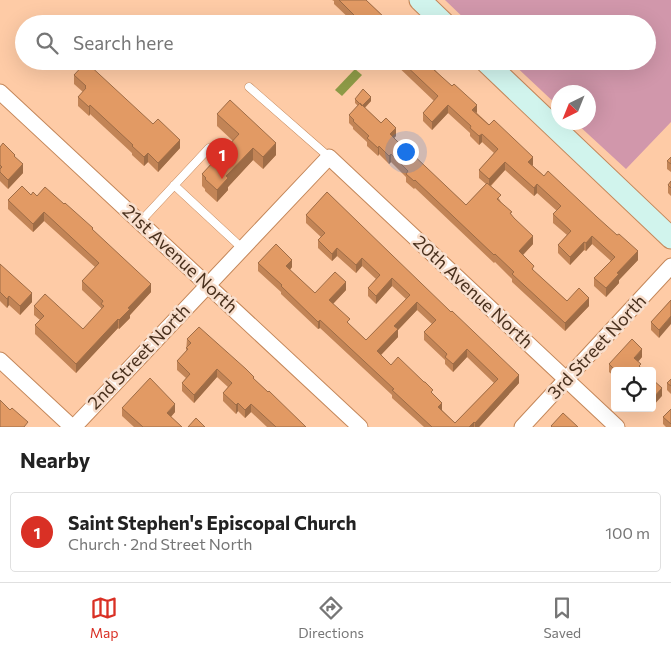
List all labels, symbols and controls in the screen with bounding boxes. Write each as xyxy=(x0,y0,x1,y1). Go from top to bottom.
search box xyxy=(15,15,656,70)
icon: search xyxy=(33,29,61,57)
text: Search here xyxy=(73,31,173,54)
north arrow xyxy=(551,85,596,130)
pin: 1 xyxy=(206,138,238,179)
your location xyxy=(393,139,419,165)
street label: 21st Avenue North xyxy=(119,199,243,317)
street label: 20th Avenue North xyxy=(409,230,538,352)
street label: 3rd Street North xyxy=(542,290,650,403)
street label: 2nd Street North xyxy=(83,299,194,413)
map controls xyxy=(611,367,656,412)
button: locate xyxy=(611,367,656,412)
text: Nearby xyxy=(20,447,90,472)
text: Saint Stephen's Episcopal Church xyxy=(68,511,357,534)
text: 1 xyxy=(33,523,41,542)
text: 100 m xyxy=(605,523,650,542)
text: Church · 2nd Street North xyxy=(68,534,253,553)
tab: Map xyxy=(90,594,119,641)
tab: Directions xyxy=(298,594,364,641)
tab: Saved xyxy=(543,594,581,641)

